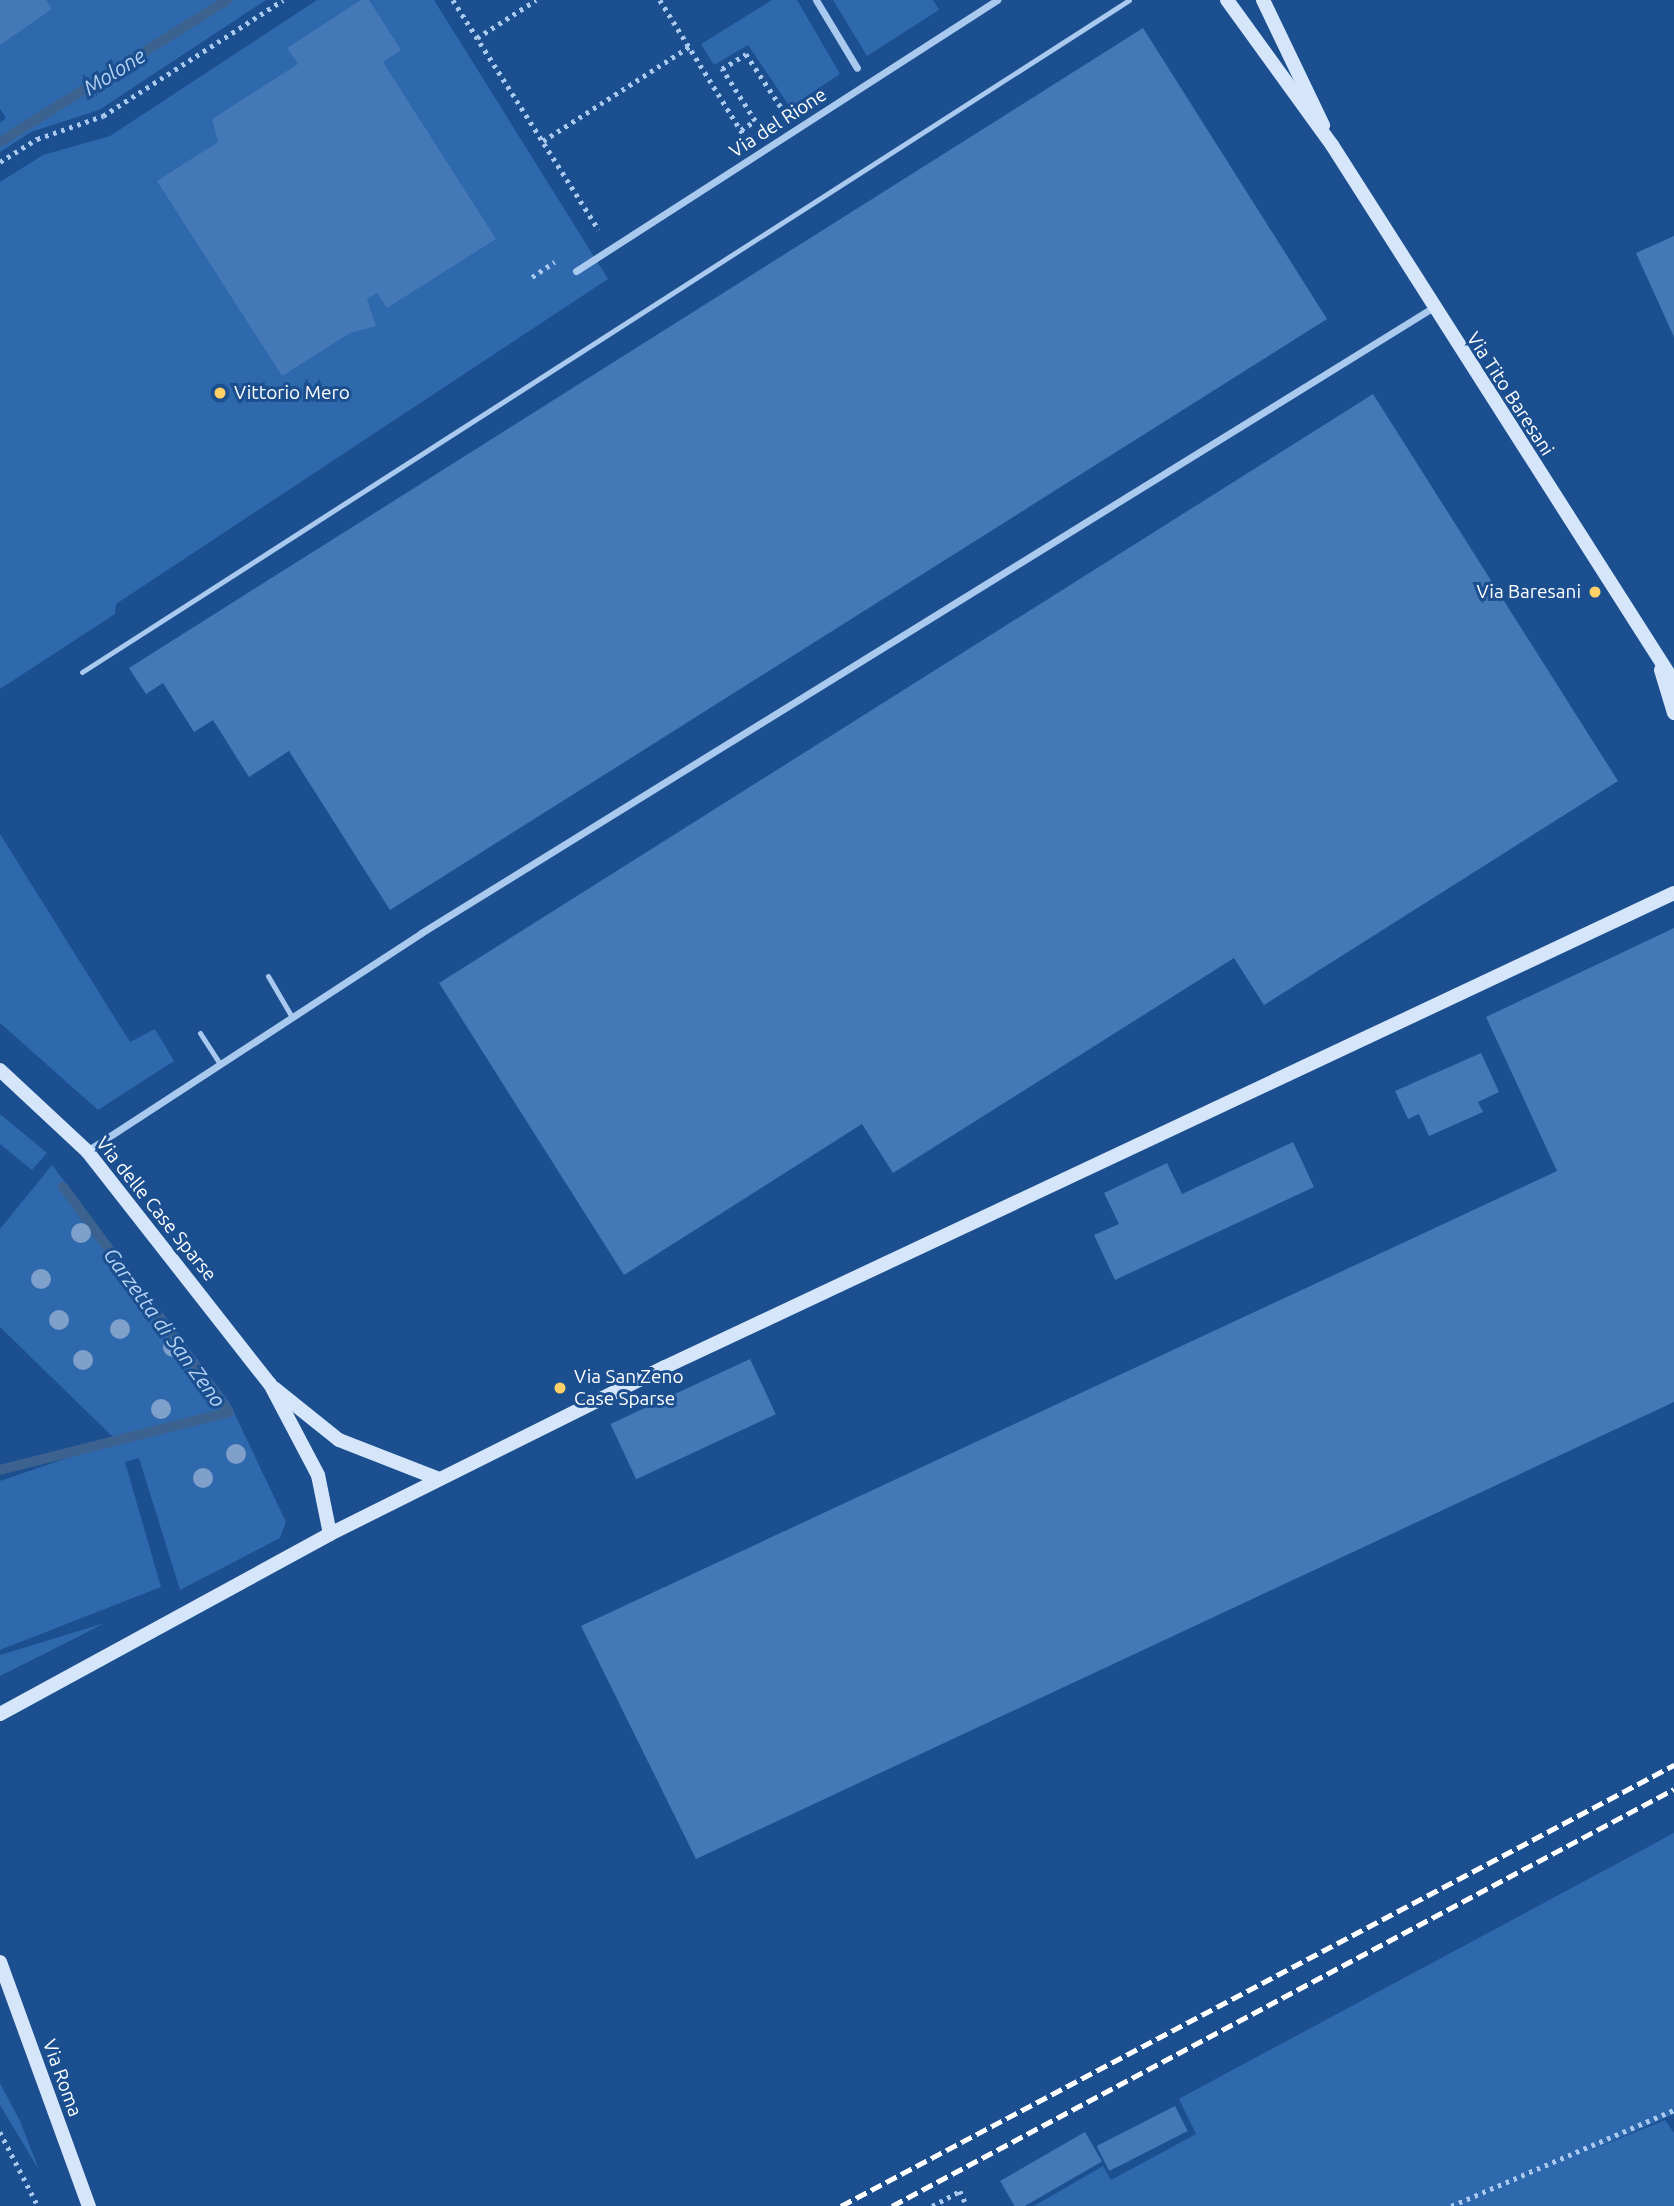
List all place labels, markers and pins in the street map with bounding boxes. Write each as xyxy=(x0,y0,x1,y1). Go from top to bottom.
place label: Vittorio Mero xyxy=(234,382,350,404)
marker: Vittorio Mero xyxy=(212,385,228,401)
place label: Via Baresani xyxy=(1477,581,1581,603)
marker: Via Baresani xyxy=(1587,584,1603,600)
place label: Via San Zeno Case Sparse xyxy=(574,1366,684,1410)
marker: Via San Zeno Case Sparse xyxy=(552,1380,568,1396)

